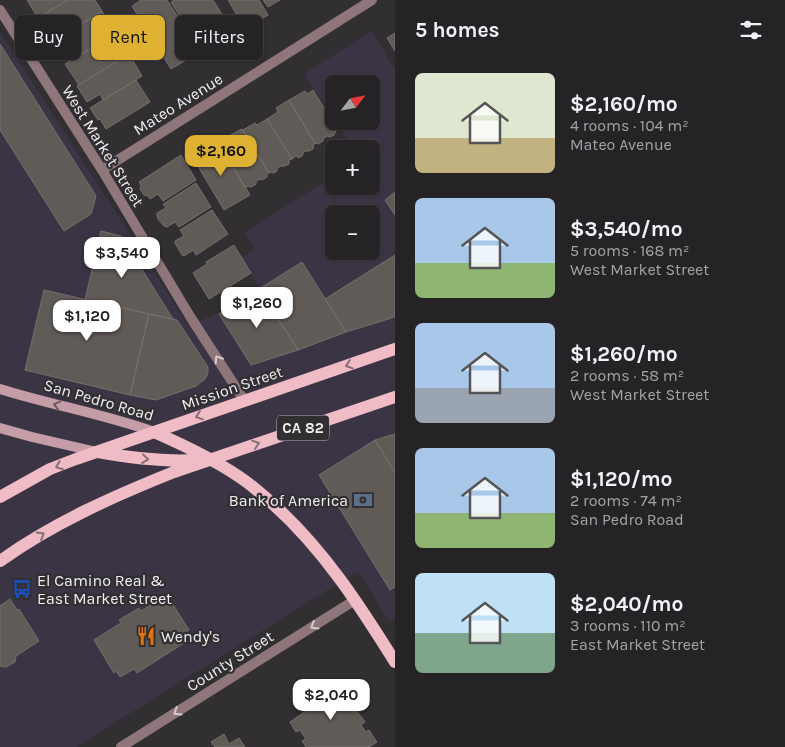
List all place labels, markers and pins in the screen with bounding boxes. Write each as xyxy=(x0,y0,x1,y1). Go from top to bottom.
pin: $2,160 xyxy=(180,134,262,177)
pin: $3,540 xyxy=(81,236,163,279)
pin: $1,260 xyxy=(216,286,298,329)
pin: $1,120 xyxy=(46,300,128,342)
bank icon: Bank of America xyxy=(352,489,374,511)
place label: Bank of America xyxy=(229,491,348,510)
place label: El Camino Real & East Market Street xyxy=(37,571,172,608)
bus stop icon: El Camino Real & East Market Street xyxy=(11,578,33,600)
restaurant icon: Wendy's xyxy=(135,625,157,647)
place label: Wendy's xyxy=(161,627,220,646)
pin: $2,040 xyxy=(290,678,372,721)

